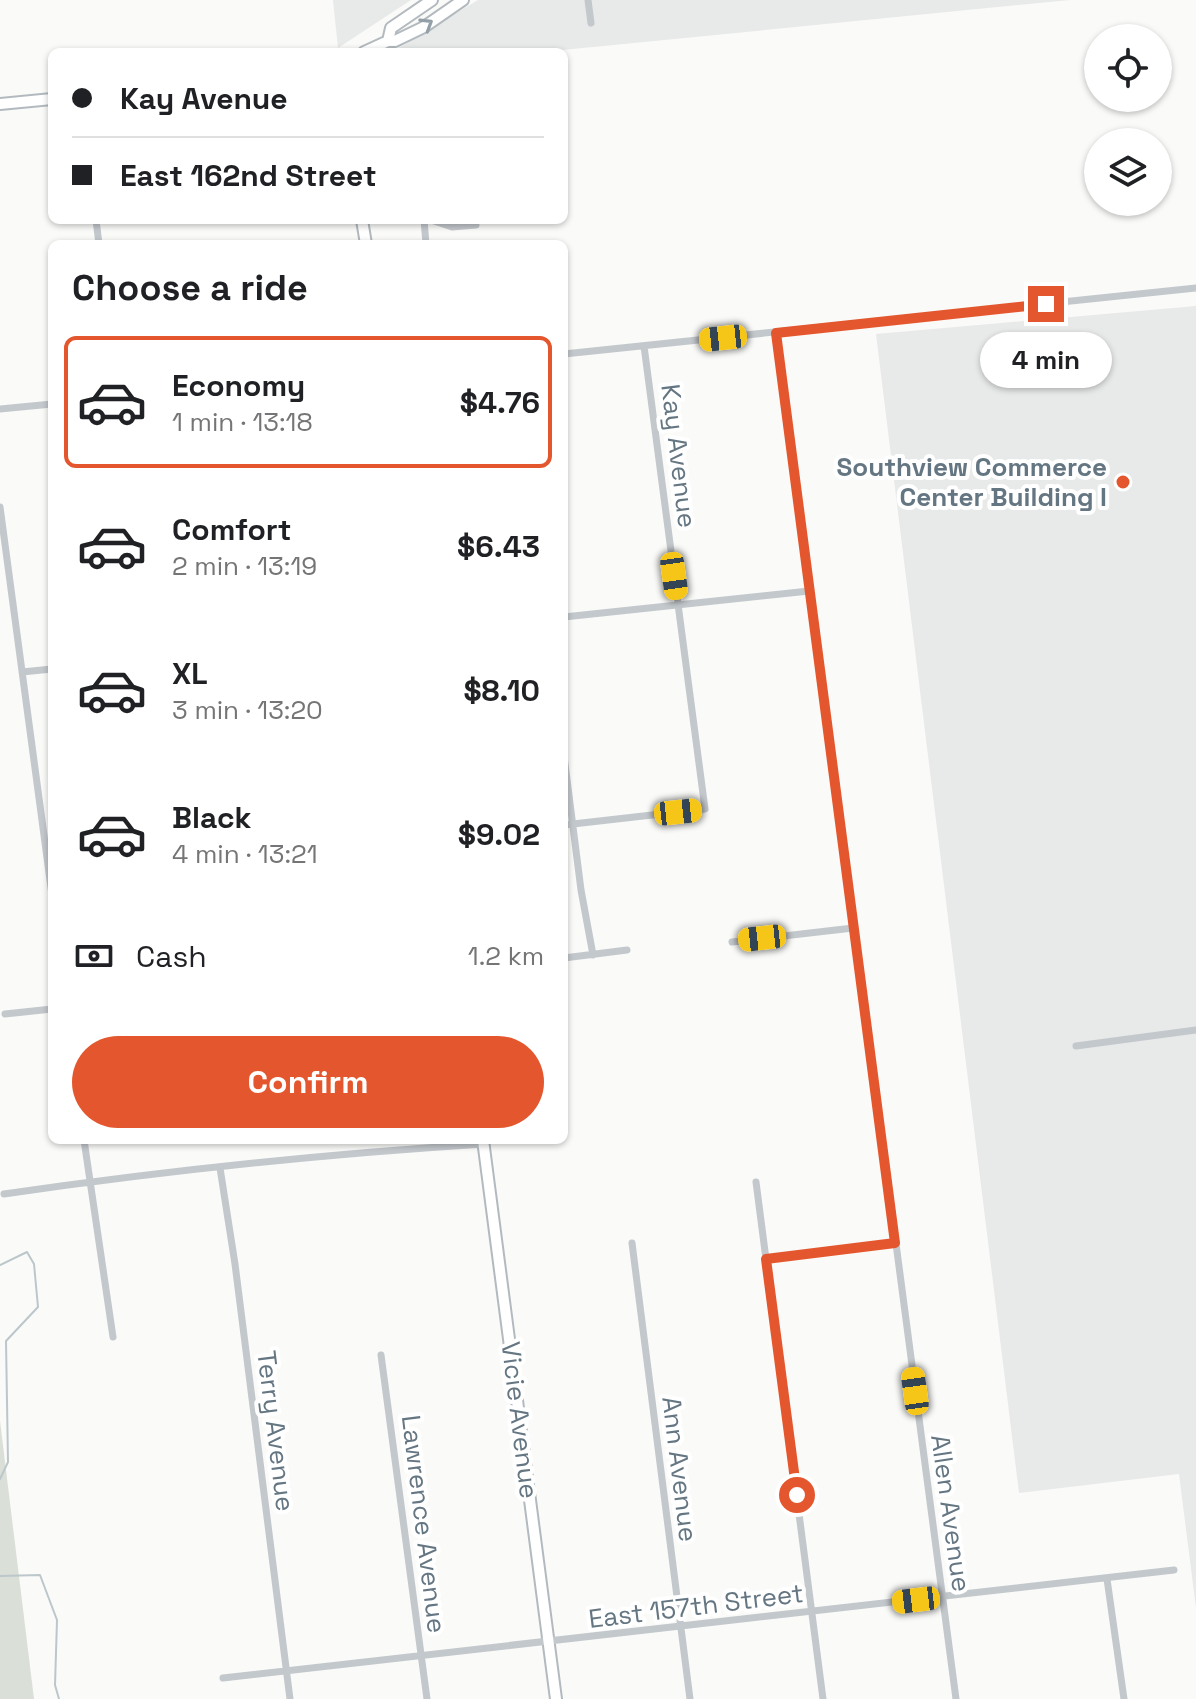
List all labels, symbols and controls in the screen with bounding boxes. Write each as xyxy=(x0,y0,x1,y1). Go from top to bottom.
one-way arrow xyxy=(418,18,433,34)
map controls xyxy=(1084,24,1172,216)
button: locate xyxy=(1084,24,1172,112)
text: Kay Avenue xyxy=(120,79,288,118)
button: layers xyxy=(1084,128,1172,216)
text: East 162nd Street xyxy=(120,156,377,195)
text: Choose a ride xyxy=(72,265,308,311)
route end xyxy=(1028,286,1064,322)
car xyxy=(698,324,748,352)
callout: 4 min xyxy=(980,332,1112,388)
text: 4 min xyxy=(1012,343,1080,377)
icon: car xyxy=(76,366,148,438)
text: Economy xyxy=(172,366,305,405)
street label: Kay Avenue xyxy=(653,382,705,530)
text: $4.76 xyxy=(460,383,540,422)
text: 1 min · 13:18 xyxy=(172,405,313,439)
place label: Southview Commerce Center Building I xyxy=(837,450,1107,514)
marker: Southview Commerce Center Building I xyxy=(1114,473,1132,491)
icon: car xyxy=(76,510,148,582)
text: Comfort xyxy=(172,510,291,549)
text: $6.43 xyxy=(457,527,540,566)
text: 2 min · 13:19 xyxy=(172,549,317,583)
car xyxy=(659,551,689,601)
icon: car xyxy=(76,654,148,726)
text: XL xyxy=(172,654,208,693)
text: $8.10 xyxy=(463,671,540,710)
text: 3 min · 13:20 xyxy=(172,693,323,727)
icon: car xyxy=(76,798,148,870)
text: Black xyxy=(172,798,251,837)
car xyxy=(653,798,703,826)
text: $9.02 xyxy=(458,815,540,854)
text: 4 min · 13:21 xyxy=(172,837,318,871)
car xyxy=(737,924,787,952)
icon: cash xyxy=(72,934,116,978)
text: Cash xyxy=(136,937,207,976)
text: 1.2 km xyxy=(468,939,544,973)
button: Confirm xyxy=(72,1036,544,1128)
street label: Vicie Avenue xyxy=(494,1340,546,1500)
street label: Terry Avenue xyxy=(249,1349,303,1513)
car xyxy=(900,1366,930,1416)
street label: Ann Avenue xyxy=(654,1394,706,1544)
street label: Lawrence Avenue xyxy=(394,1413,454,1635)
street label: Allen Avenue xyxy=(923,1432,979,1594)
route start xyxy=(779,1477,815,1513)
street label: East 157th Street xyxy=(587,1576,805,1636)
car xyxy=(891,1585,941,1615)

